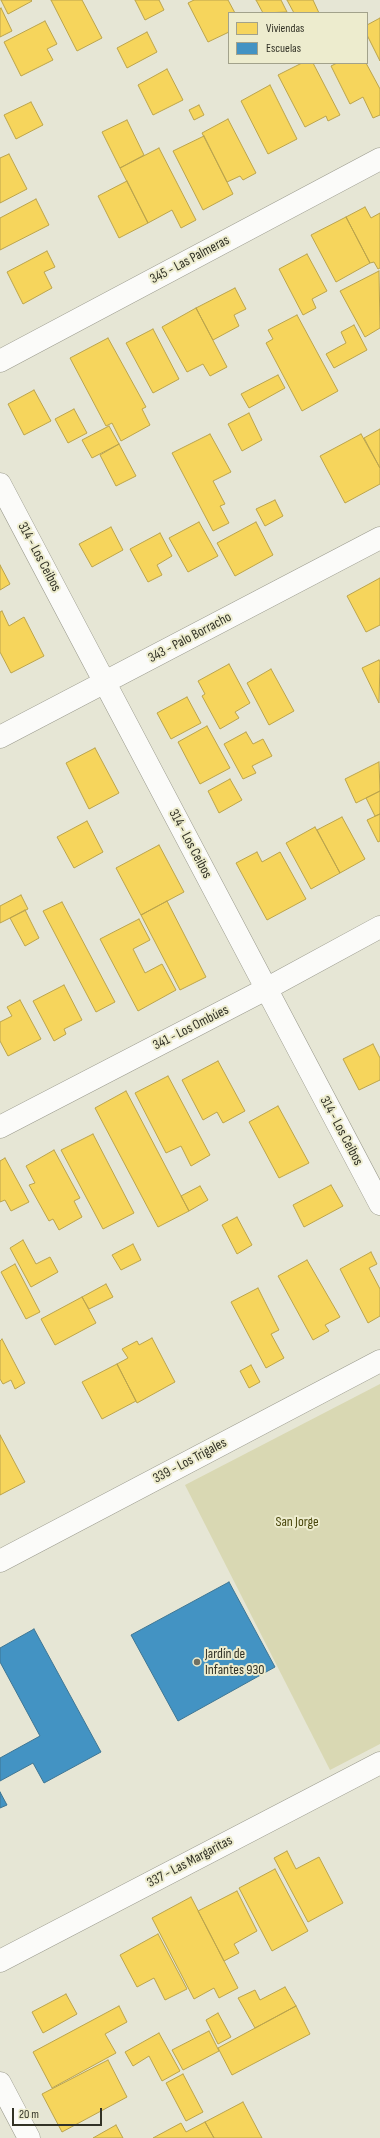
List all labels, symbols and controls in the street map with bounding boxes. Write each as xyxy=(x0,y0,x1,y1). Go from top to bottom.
legend xyxy=(228,12,368,64)
text: Viviendas xyxy=(266,21,304,36)
text: Escuelas xyxy=(266,41,301,56)
street label: 345 - Las Palmeras xyxy=(147,232,233,288)
street label: 314 - Los Ceibos xyxy=(14,520,64,594)
street label: 343 - Palo Borracho xyxy=(146,609,234,667)
street label: 314 - Los Ceibos xyxy=(165,807,215,881)
street label: 341 - Los Ombúes xyxy=(150,1002,232,1054)
street label: 314 - Los Ceibos xyxy=(316,1094,366,1168)
street label: 339 - Los Trigales xyxy=(150,1435,230,1487)
park label: San Jorge xyxy=(275,1514,319,1530)
place label: Jardín de Infantes 930 xyxy=(205,1646,265,1678)
marker: Jardín de Infantes 930 xyxy=(192,1657,202,1667)
street label: 337 - Las Margaritas xyxy=(144,1832,236,1892)
scale bar xyxy=(14,2100,104,2126)
text: 20 m xyxy=(19,2107,39,2122)

